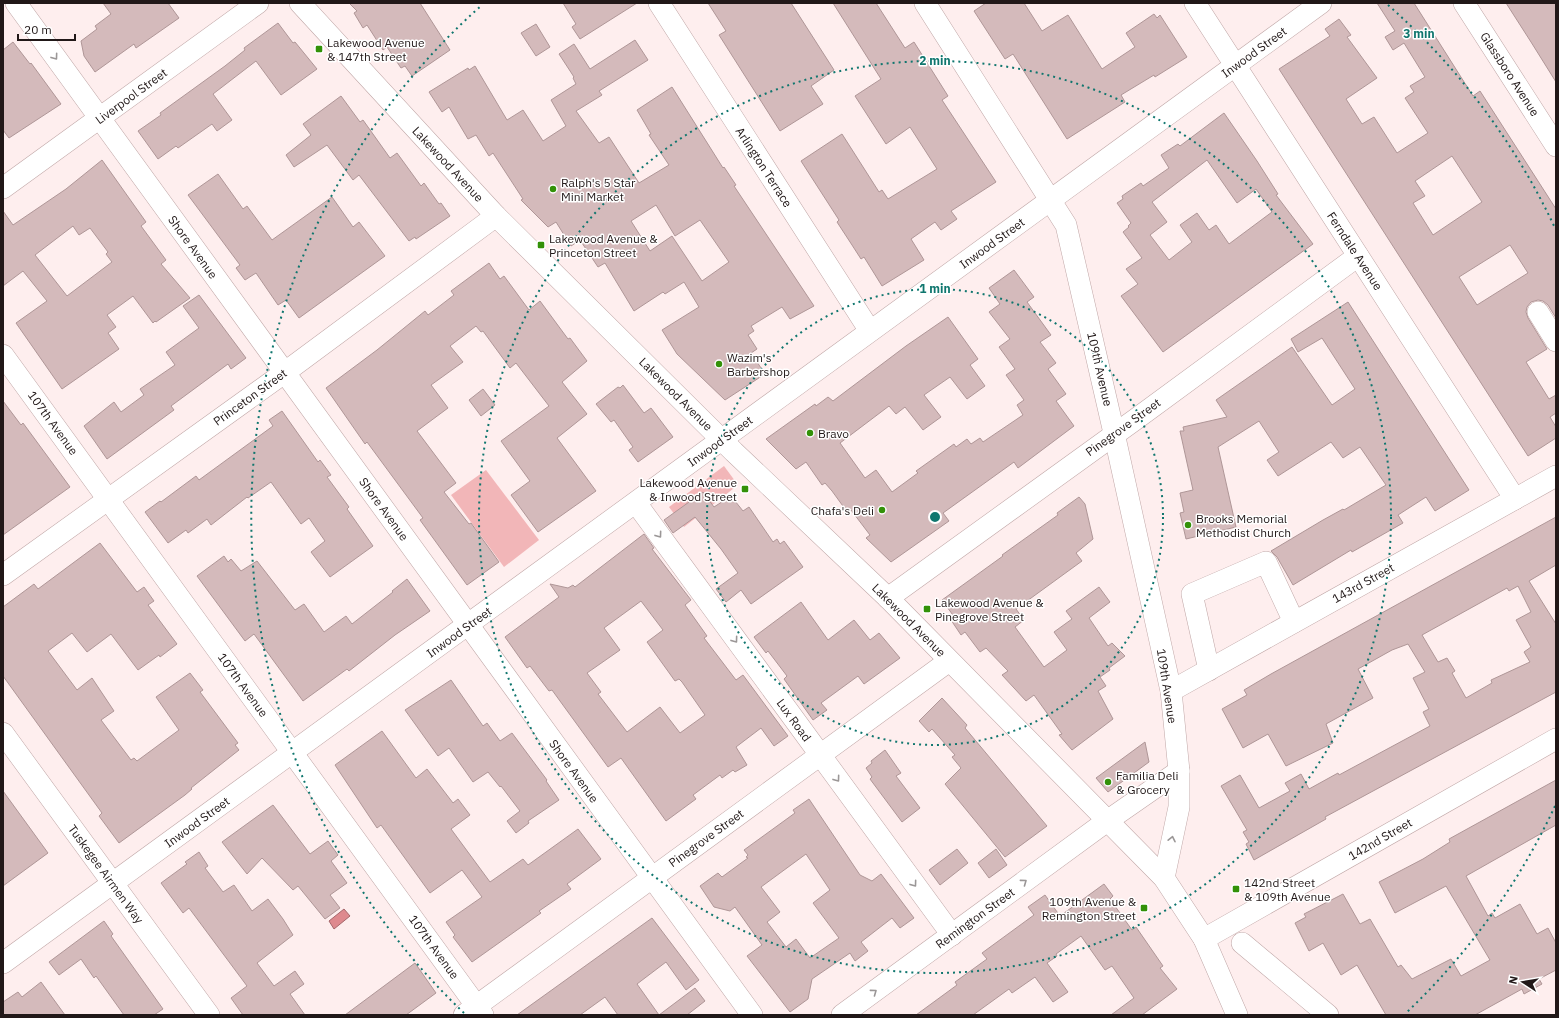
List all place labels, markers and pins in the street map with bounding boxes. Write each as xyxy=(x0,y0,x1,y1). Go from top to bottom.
place label: Lakewood Avenue & 147th Street xyxy=(327,35,425,64)
marker: Lakewood Avenue & 147th Street xyxy=(314,44,324,54)
place label: Ralph's 5 Star Mini Market xyxy=(561,175,636,204)
marker: Ralph's 5 Star Mini Market xyxy=(548,184,558,194)
place label: Lakewood Avenue & Princeton Street xyxy=(549,231,658,260)
marker: Lakewood Avenue & Princeton Street xyxy=(536,240,546,250)
place label: Wazim's Barbershop xyxy=(727,350,790,379)
marker: Wazim's Barbershop xyxy=(714,359,724,369)
place label: Bravo xyxy=(818,426,849,441)
marker: Bravo xyxy=(805,428,815,438)
place label: Lakewood Avenue & Inwood Street xyxy=(639,475,737,504)
marker: Lakewood Avenue & Inwood Street xyxy=(740,484,750,494)
place label: Chafa's Deli xyxy=(811,503,874,518)
marker: Chafa's Deli xyxy=(877,505,887,515)
centre of rings xyxy=(928,510,942,524)
place label: Brooks Memorial Methodist Church xyxy=(1196,511,1291,540)
marker: Brooks Memorial Methodist Church xyxy=(1183,520,1193,530)
place label: Lakewood Avenue & Pinegrove Street xyxy=(935,595,1044,624)
marker: Lakewood Avenue & Pinegrove Street xyxy=(922,604,932,614)
place label: Familia Deli & Grocery xyxy=(1116,768,1179,797)
marker: Familia Deli & Grocery xyxy=(1103,777,1113,787)
place label: 142nd Street & 109th Avenue xyxy=(1244,875,1331,904)
marker: 142nd Street & 109th Avenue xyxy=(1231,884,1241,894)
place label: 109th Avenue & Remington Street xyxy=(1042,894,1137,923)
marker: 109th Avenue & Remington Street xyxy=(1139,903,1149,913)

